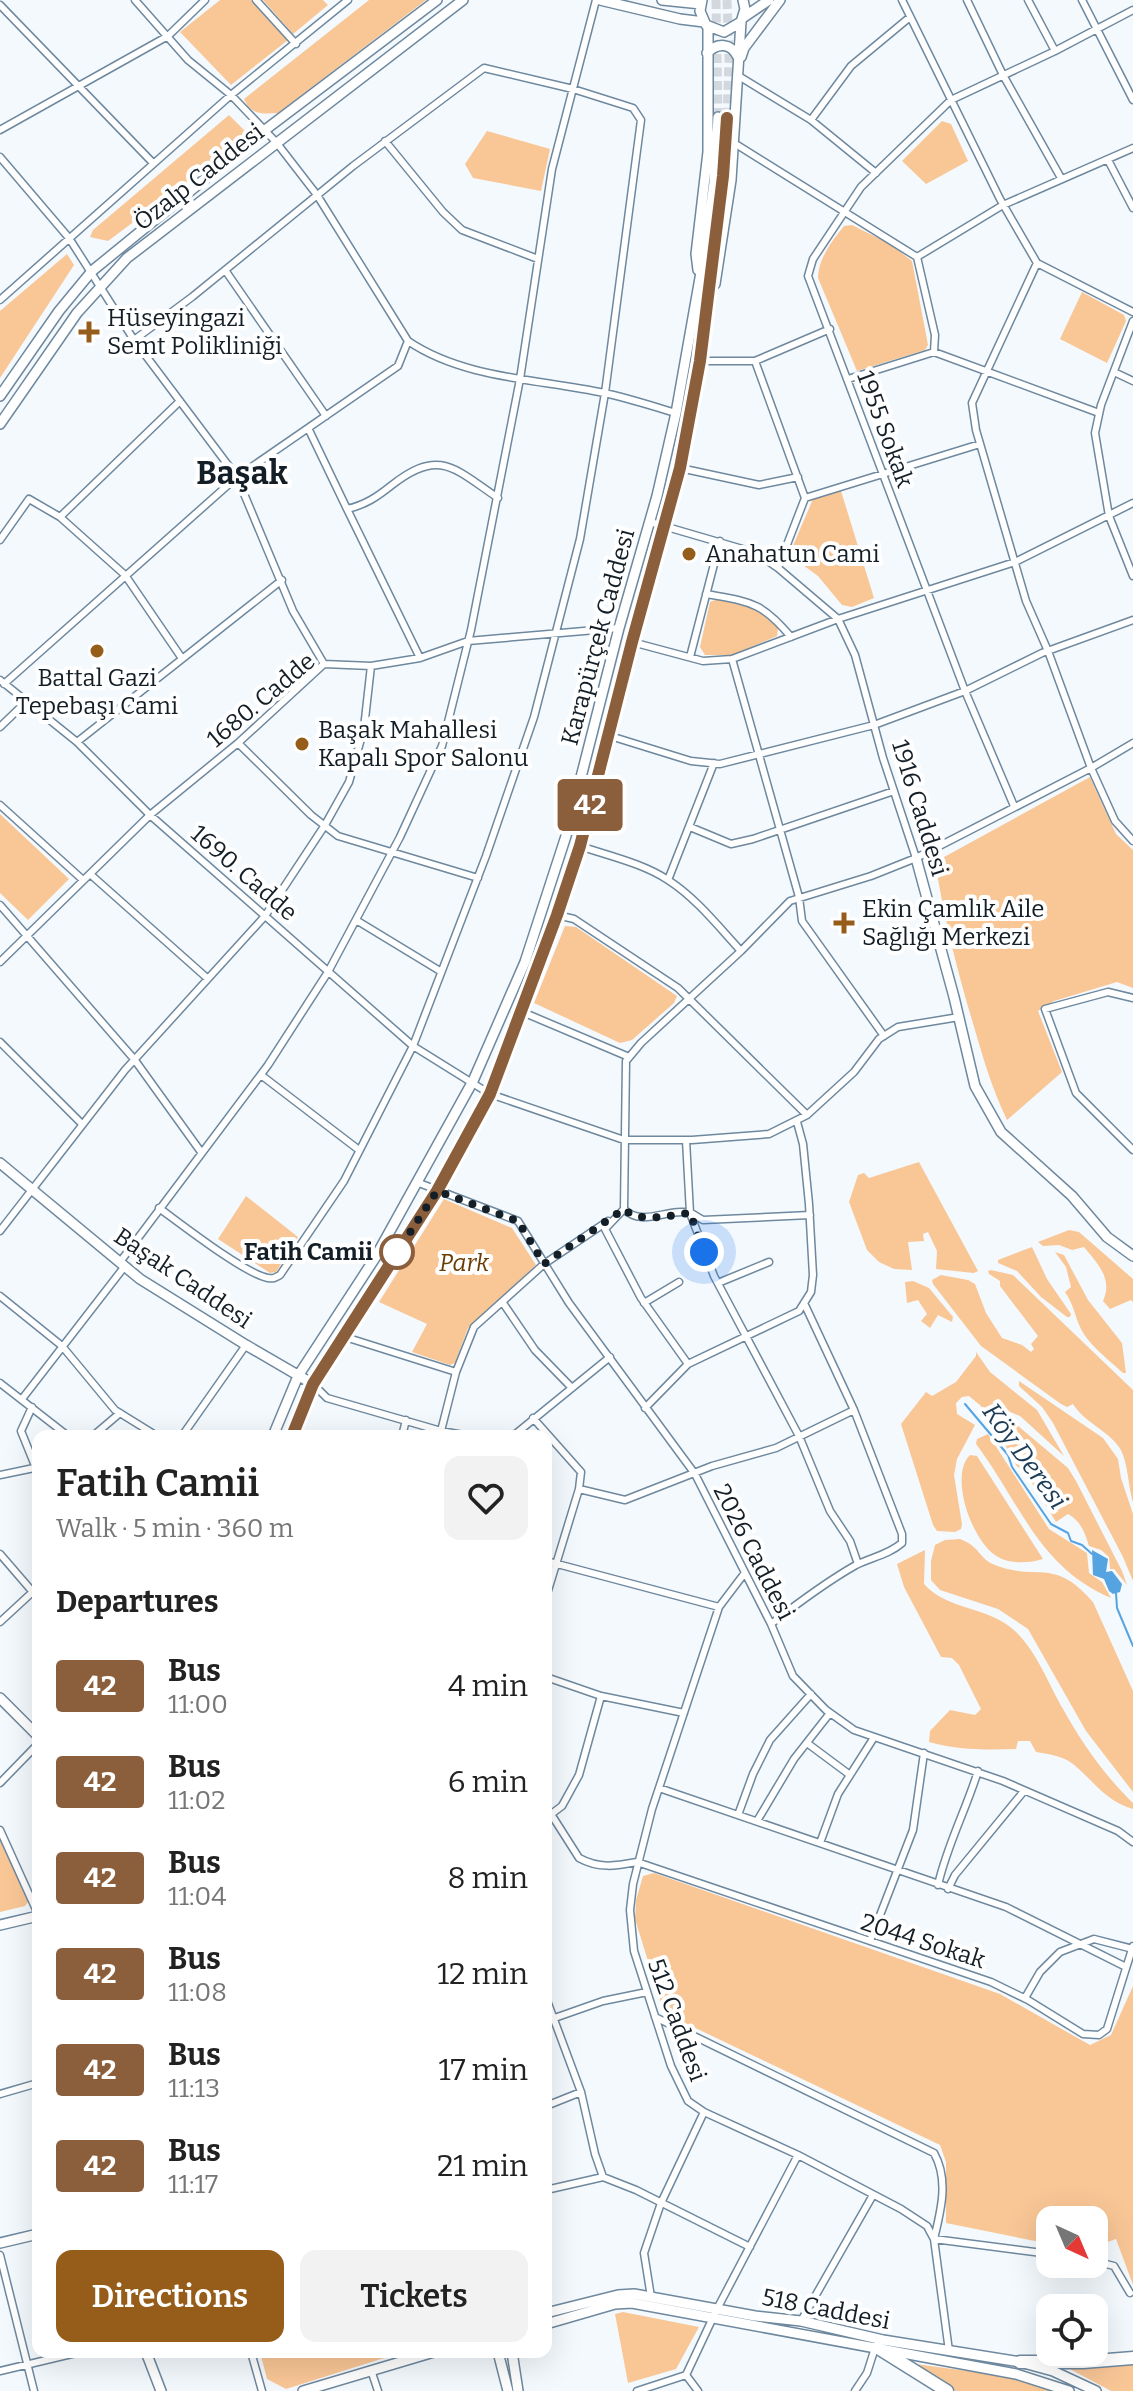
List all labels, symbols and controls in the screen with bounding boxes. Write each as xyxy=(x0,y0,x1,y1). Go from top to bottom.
street label: Özalp Caddesi xyxy=(129,118,269,236)
place label: Hüseyingazi Semt Polikliniği xyxy=(107,304,282,360)
marker: Hüseyingazi Semt Polikliniği xyxy=(78,321,100,343)
street label: 1955 Sokak xyxy=(851,367,919,491)
district label: Başak xyxy=(196,454,288,492)
street label: Karapürçek Caddesi xyxy=(556,526,640,748)
place label: Anahatun Cami xyxy=(705,540,880,568)
marker: Anahatun Cami xyxy=(680,545,698,563)
marker: Battal Gazi Tepebaşı Cami xyxy=(88,642,106,660)
street label: 1680. Cadde xyxy=(202,647,320,753)
place label: Battal Gazi Tepebaşı Cami xyxy=(16,664,178,720)
place label: Başak Mahallesi Kapalı Spor Salonu xyxy=(318,716,528,772)
marker: Başak Mahallesi Kapalı Spor Salonu xyxy=(293,735,311,753)
street label: 1916 Caddesi xyxy=(886,737,954,879)
line badge: 42 xyxy=(554,779,626,831)
text: 42 xyxy=(574,788,606,821)
street label: 1690. Cadde xyxy=(185,819,303,927)
place label: Ekin Çamlık Aile Sağlığı Merkezi xyxy=(862,895,1044,951)
marker: Ekin Çamlık Aile Sağlığı Merkezi xyxy=(833,912,855,934)
street label: Başak Caddesi xyxy=(109,1222,257,1334)
your location xyxy=(684,1232,724,1272)
marker: Fatih Camii xyxy=(380,1235,414,1269)
place label: Fatih Camii xyxy=(244,1238,373,1266)
park label: Park xyxy=(439,1249,490,1277)
water label: Köy Deresi xyxy=(976,1397,1073,1515)
button: heart xyxy=(444,1456,528,1540)
text: Fatih Camii xyxy=(56,1460,259,1506)
street label: 2026 Caddesi xyxy=(708,1479,800,1625)
text: Walk · 5 min · 360 m xyxy=(56,1513,294,1544)
text: Departures xyxy=(56,1584,219,1620)
text: Bus xyxy=(168,1653,221,1689)
text: 4 min xyxy=(448,1668,528,1704)
text: 42 xyxy=(84,1669,116,1702)
text: 11:00 xyxy=(168,1689,228,1720)
text: Bus xyxy=(168,1749,221,1785)
text: 6 min xyxy=(448,1764,528,1800)
text: 42 xyxy=(84,1765,116,1798)
text: 11:02 xyxy=(168,1785,225,1816)
text: Bus xyxy=(168,1845,221,1881)
text: 8 min xyxy=(447,1860,528,1896)
text: 42 xyxy=(84,1861,116,1894)
text: 11:04 xyxy=(168,1881,226,1912)
street label: 2044 Sokak xyxy=(857,1908,989,1974)
text: Bus xyxy=(168,1941,221,1977)
street label: 512 Caddesi xyxy=(642,1955,712,2085)
text: 12 min xyxy=(437,1956,528,1992)
text: 42 xyxy=(84,1957,116,1990)
text: 11:08 xyxy=(168,1977,227,2008)
text: Bus xyxy=(168,2037,221,2073)
text: 17 min xyxy=(439,2052,528,2088)
text: 42 xyxy=(84,2053,116,2086)
text: 11:13 xyxy=(168,2073,220,2104)
text: Bus xyxy=(168,2133,221,2169)
text: 21 min xyxy=(437,2148,528,2184)
text: 42 xyxy=(84,2149,116,2182)
text: 11:17 xyxy=(168,2169,218,2200)
north arrow xyxy=(1036,2206,1108,2278)
map controls xyxy=(1036,2206,1108,2366)
button: Directions xyxy=(56,2250,284,2342)
button: Tickets xyxy=(300,2250,528,2342)
street label: 518 Caddesi xyxy=(760,2283,892,2335)
button: locate xyxy=(1036,2294,1108,2366)

